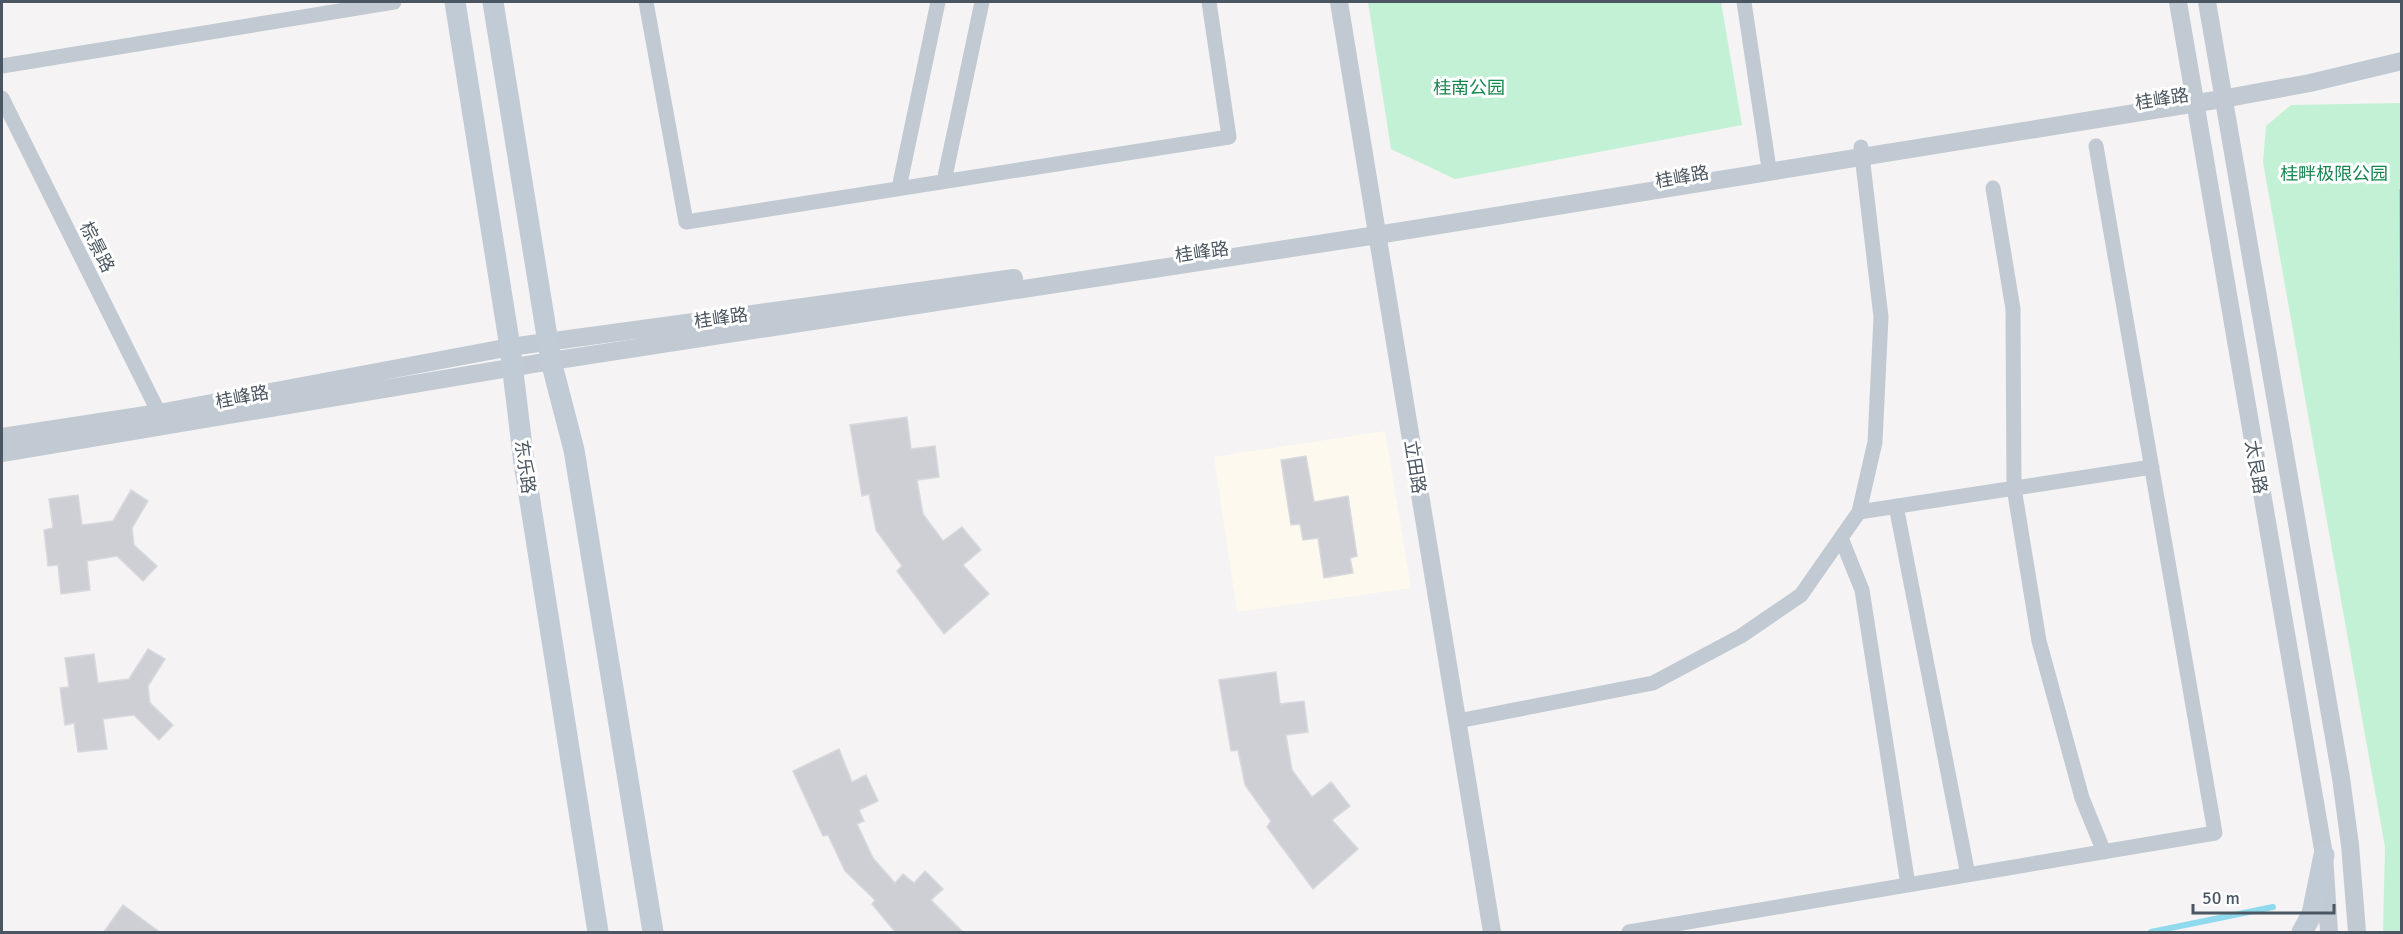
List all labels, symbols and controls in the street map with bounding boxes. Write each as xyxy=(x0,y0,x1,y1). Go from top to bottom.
park label: 桂南公园 xyxy=(1433,77,1505,99)
street label: 桂峰路 xyxy=(2134,84,2190,114)
street label: 桂峰路 xyxy=(1654,161,1710,193)
park label: 桂畔极限公园 xyxy=(2280,163,2388,185)
street label: 棕景路 xyxy=(75,218,119,276)
street label: 桂峰路 xyxy=(1174,237,1230,267)
street label: 桂峰路 xyxy=(693,303,749,333)
street label: 桂峰路 xyxy=(213,381,271,413)
street label: 东乐路 xyxy=(510,439,540,495)
street label: 立田路 xyxy=(1400,439,1430,495)
street label: 太艮路 xyxy=(2240,439,2272,495)
scale bar xyxy=(2193,877,2334,915)
text: 50 m xyxy=(2202,887,2240,909)

